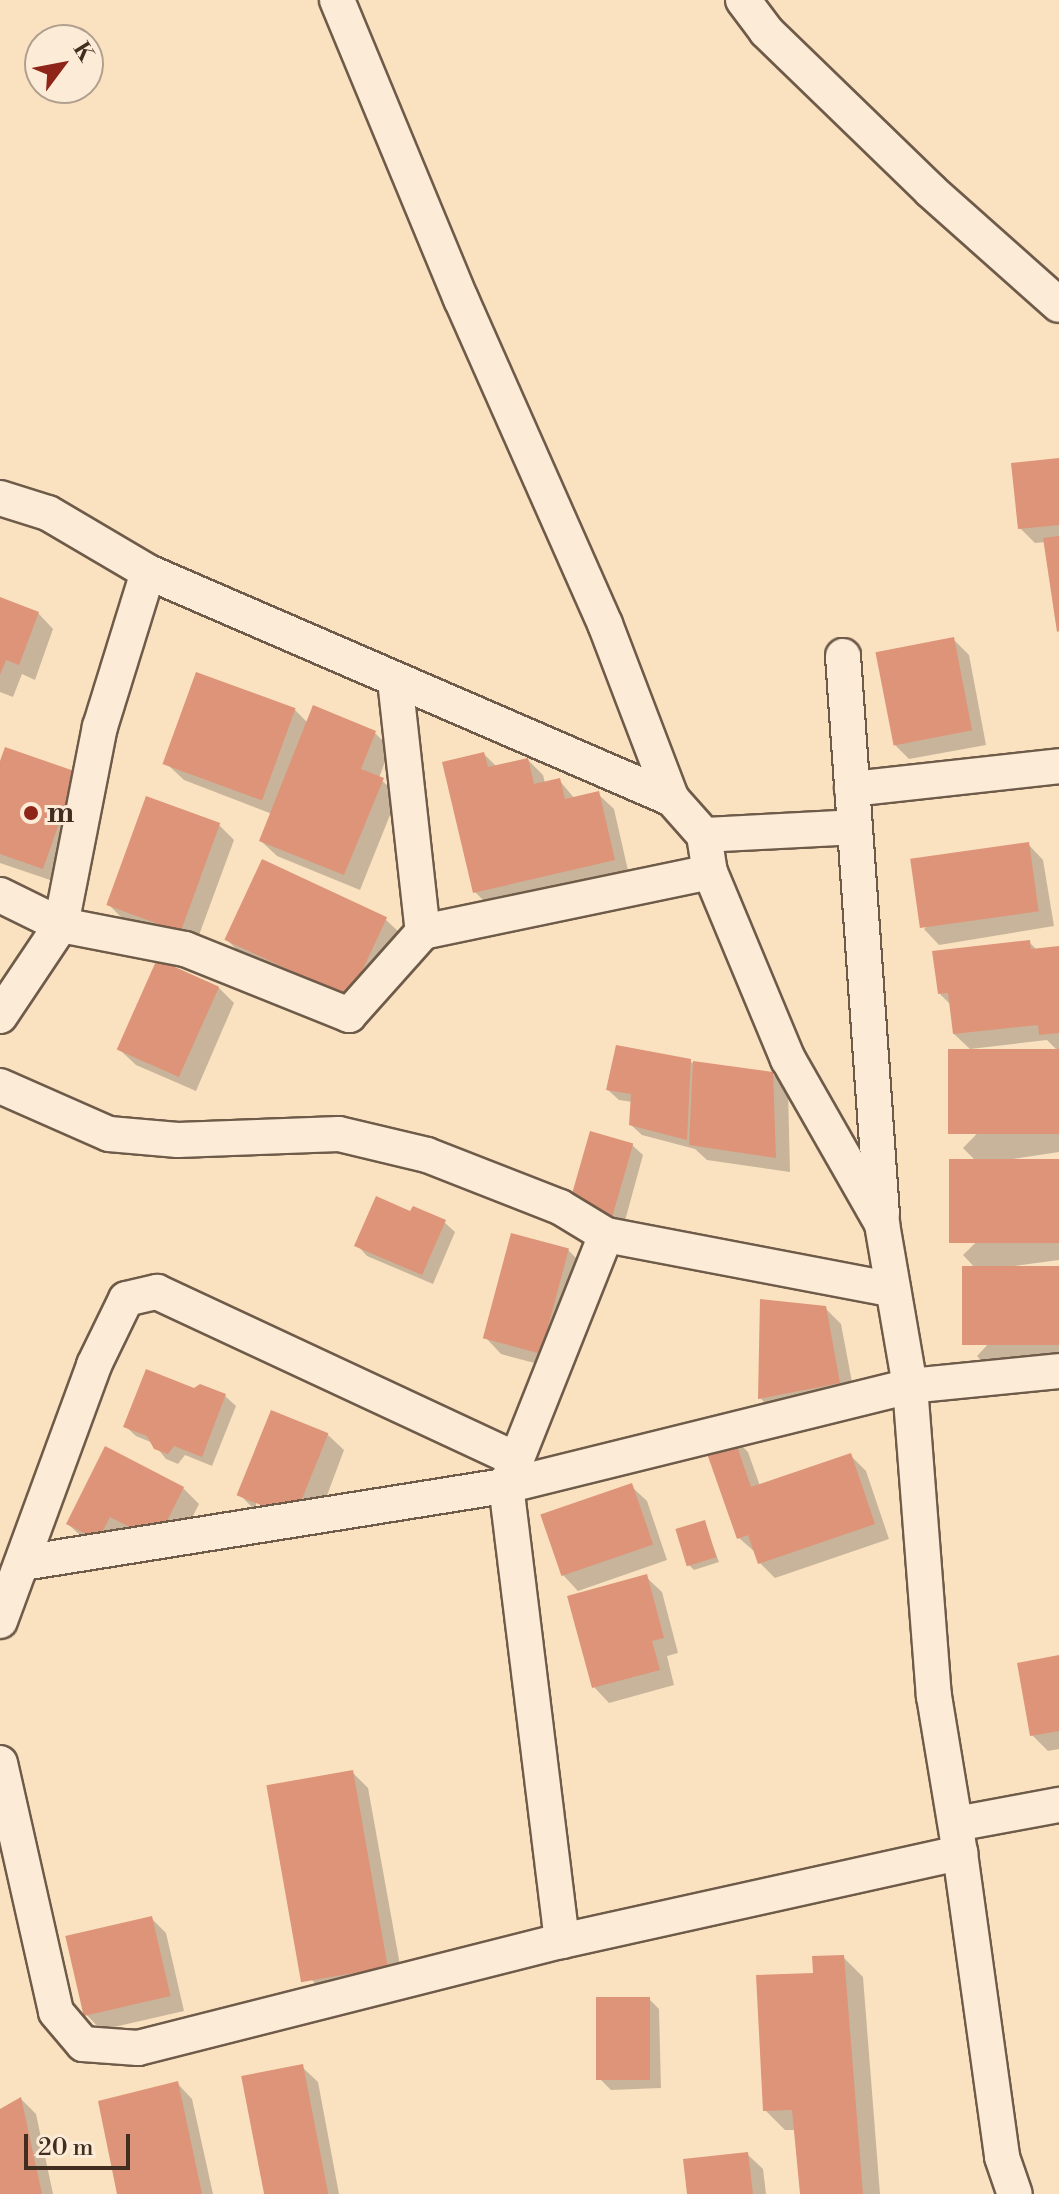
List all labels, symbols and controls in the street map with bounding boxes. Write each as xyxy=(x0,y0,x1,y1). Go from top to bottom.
north arrow xyxy=(24,24,104,104)
text: K xyxy=(67,37,99,67)
place label: m xyxy=(47,795,74,831)
marker: m xyxy=(22,804,40,822)
scale bar xyxy=(28,2118,134,2168)
text: 20 m xyxy=(38,2133,94,2163)

